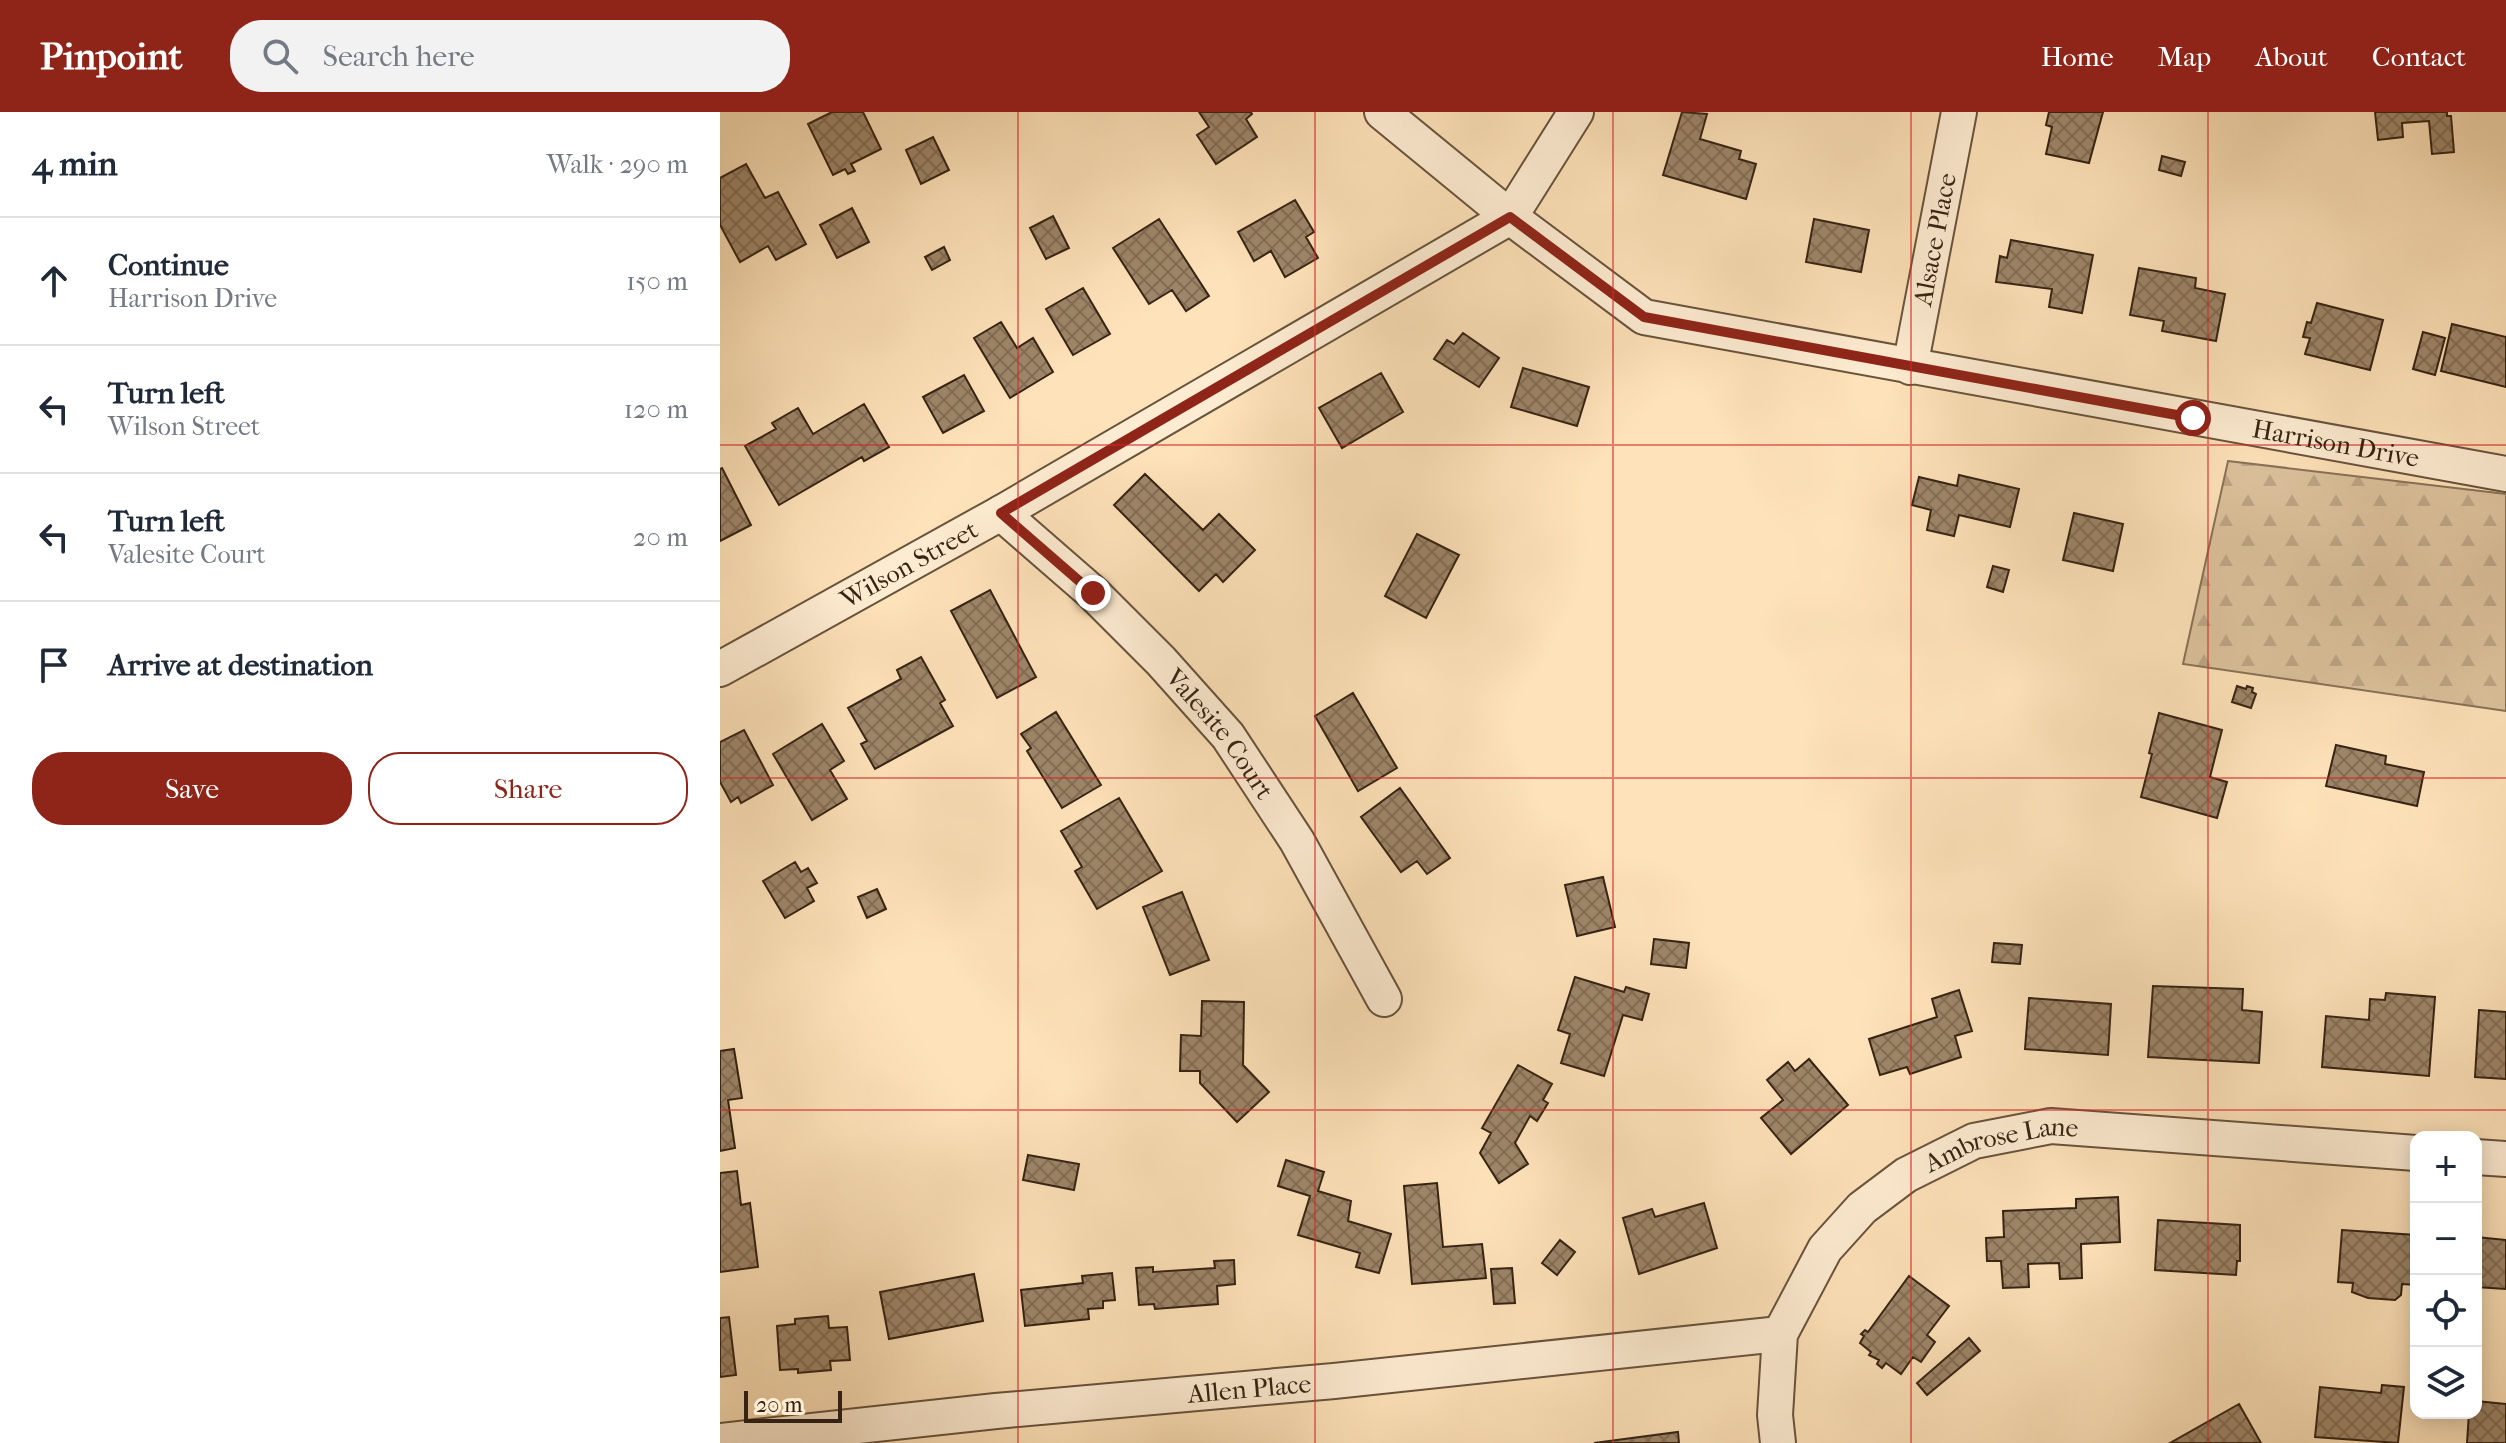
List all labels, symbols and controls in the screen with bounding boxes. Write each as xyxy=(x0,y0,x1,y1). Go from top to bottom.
search box xyxy=(230,20,790,92)
text: Pinpoint xyxy=(40,34,182,79)
icon: search xyxy=(258,34,302,78)
text: Search here xyxy=(322,39,475,74)
text: Home xyxy=(2041,40,2114,73)
text: Map xyxy=(2158,40,2211,73)
text: About xyxy=(2255,40,2328,73)
text: Contact xyxy=(2372,40,2466,73)
text: 4 min xyxy=(32,144,117,184)
text: Walk · 290 m xyxy=(547,149,688,180)
street label: Alsace Place xyxy=(1906,170,1963,309)
text: Continue xyxy=(108,248,229,283)
icon: ahead xyxy=(32,259,76,303)
text: 150 m xyxy=(626,266,688,297)
text: Harrison Drive xyxy=(108,283,277,314)
text: Turn left xyxy=(108,376,225,411)
icon: left xyxy=(32,387,76,431)
text: 120 m xyxy=(624,394,688,425)
route start xyxy=(2175,400,2211,436)
text: Wilson Street xyxy=(108,411,260,442)
street label: Harrison Drive xyxy=(2250,413,2422,473)
text: Turn left xyxy=(108,504,225,539)
street label: Wilson Street xyxy=(834,513,984,615)
icon: left xyxy=(32,515,76,559)
text: 20 m xyxy=(633,522,688,553)
text: Valesite Court xyxy=(108,539,266,570)
route end xyxy=(1075,575,1111,611)
icon: arrive xyxy=(32,643,76,687)
text: Arrive at destination xyxy=(108,648,373,683)
street label: Valesite Court xyxy=(1159,661,1281,805)
button: Save xyxy=(32,752,352,825)
button: Share xyxy=(368,752,688,825)
street label: Ambrose Lane xyxy=(1918,1111,2080,1179)
map controls xyxy=(2410,1131,2482,1419)
button: + xyxy=(2410,1131,2482,1203)
button: − xyxy=(2410,1203,2482,1275)
button: locate xyxy=(2410,1275,2482,1347)
button: layers xyxy=(2410,1347,2482,1419)
street label: Allen Place xyxy=(1185,1368,1313,1410)
scale bar xyxy=(744,1387,842,1423)
text: 20 m xyxy=(756,1392,802,1418)

